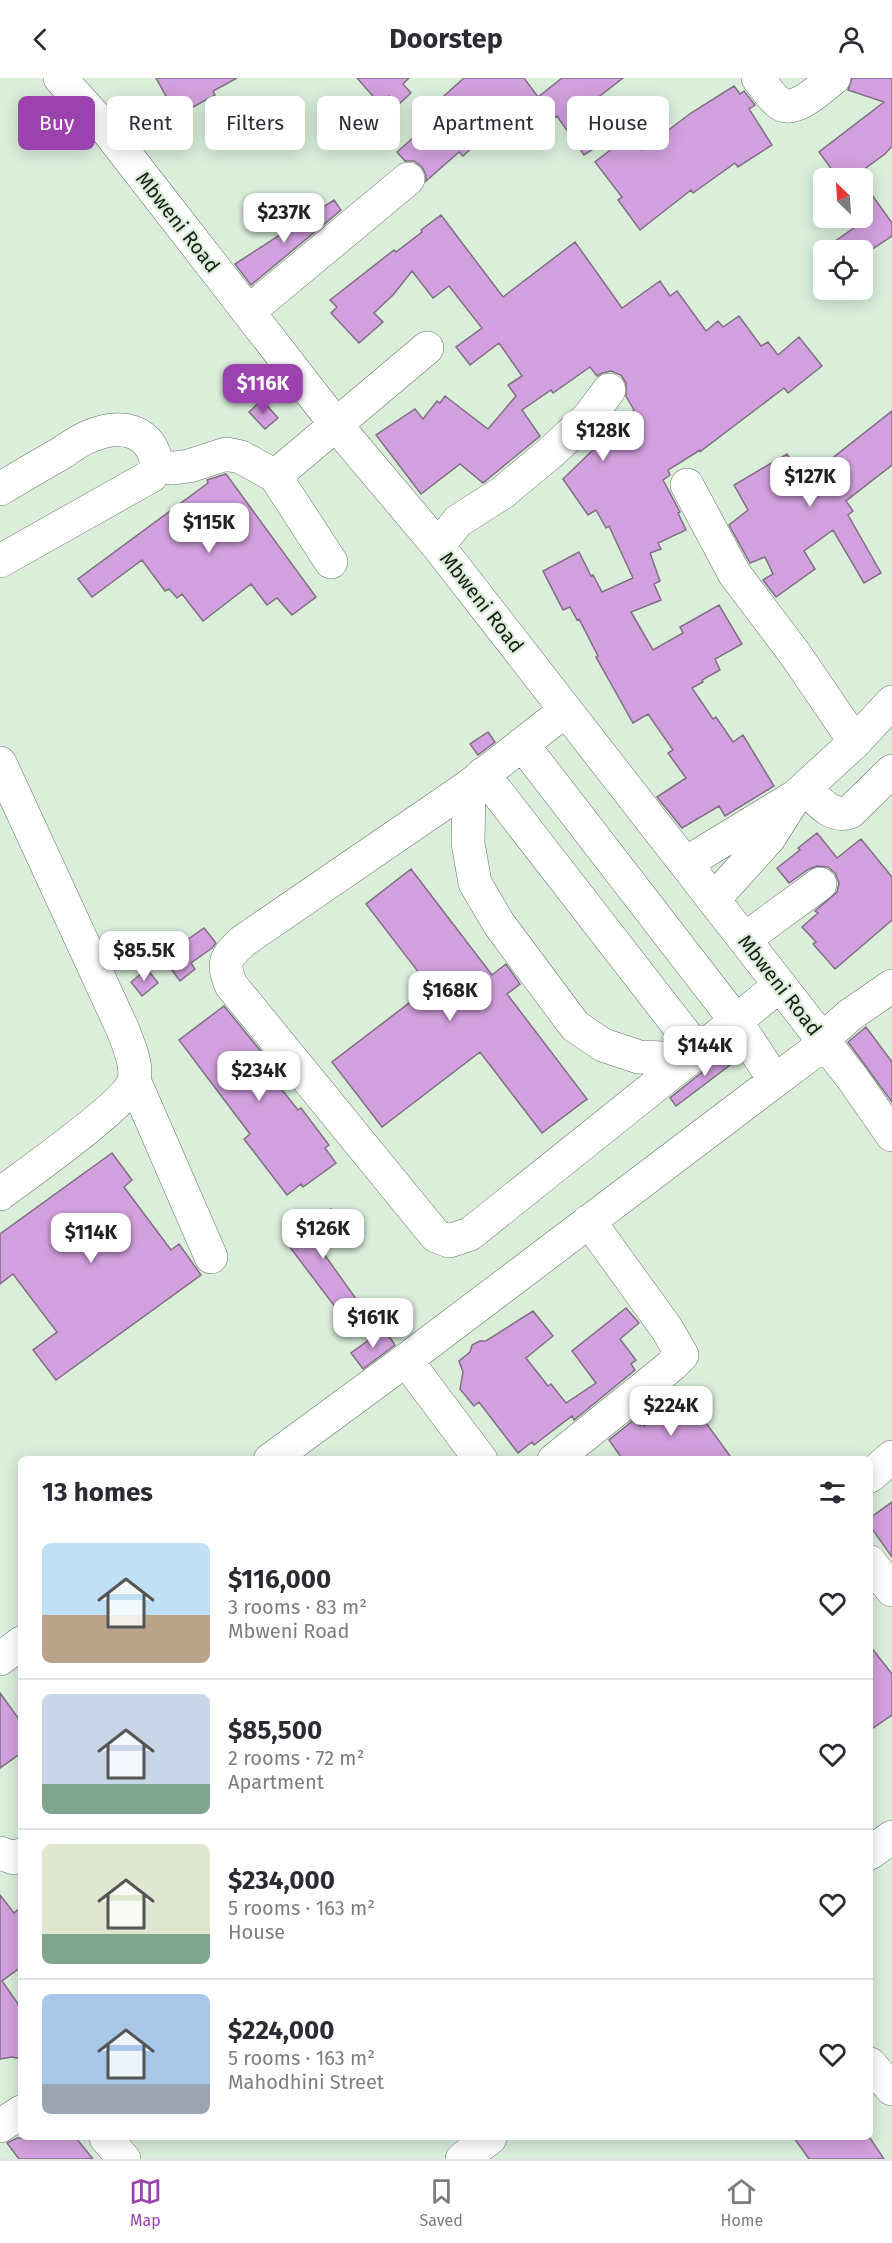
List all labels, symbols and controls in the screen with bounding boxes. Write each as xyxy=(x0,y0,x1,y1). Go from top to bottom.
icon: back xyxy=(24,23,57,56)
text: Doorstep xyxy=(389,23,503,55)
icon: person xyxy=(835,23,868,56)
chip: Buy xyxy=(18,96,95,150)
chip: Rent xyxy=(107,96,193,150)
chip: Filters xyxy=(205,96,305,150)
chip: New xyxy=(317,96,400,150)
chip: Apartment xyxy=(412,96,555,150)
chip: House xyxy=(567,96,669,150)
street label: Mbweni Road xyxy=(131,167,225,277)
north arrow xyxy=(813,168,873,228)
map controls xyxy=(813,168,873,300)
pin: $237K xyxy=(242,193,326,244)
text: $237K xyxy=(257,200,311,224)
button: locate xyxy=(813,240,873,300)
pin: $116K xyxy=(221,364,305,415)
text: $116K xyxy=(237,371,289,395)
pin: $128K xyxy=(561,411,645,462)
text: $128K xyxy=(576,418,630,442)
pin: $127K xyxy=(768,457,852,508)
text: $127K xyxy=(784,464,836,488)
pin: $115K xyxy=(167,503,251,554)
text: $115K xyxy=(183,510,235,534)
street label: Mbweni Road xyxy=(435,547,529,657)
street label: Mbweni Road xyxy=(733,930,827,1040)
pin: $85.5K xyxy=(95,931,193,982)
text: $85.5K xyxy=(113,938,175,962)
pin: $168K xyxy=(408,971,492,1022)
text: $168K xyxy=(422,978,478,1002)
pin: $144K xyxy=(663,1026,747,1077)
text: $144K xyxy=(678,1033,732,1057)
pin: $234K xyxy=(217,1051,301,1102)
text: $234K xyxy=(231,1058,287,1082)
pin: $126K xyxy=(281,1209,365,1260)
pin: $114K xyxy=(49,1213,133,1264)
text: $126K xyxy=(296,1216,350,1240)
text: $114K xyxy=(65,1220,117,1244)
pin: $161K xyxy=(331,1298,415,1349)
text: $161K xyxy=(347,1305,399,1329)
pin: $224K xyxy=(629,1386,713,1437)
text: $224K xyxy=(644,1393,698,1417)
icon: filters xyxy=(816,1476,849,1509)
text: 13 homes xyxy=(42,1477,153,1508)
text: $116,000 xyxy=(228,1564,331,1595)
icon: home xyxy=(90,1567,162,1639)
icon: heart xyxy=(816,1587,849,1620)
text: 3 rooms · 83 m² xyxy=(228,1595,367,1619)
text: Mbweni Road xyxy=(228,1619,349,1643)
text: $85,500 xyxy=(228,1715,322,1746)
icon: home xyxy=(90,1718,162,1790)
icon: heart xyxy=(816,1738,849,1771)
text: 2 rooms · 72 m² xyxy=(228,1746,364,1770)
text: Apartment xyxy=(228,1770,324,1794)
text: $234,000 xyxy=(228,1865,335,1896)
icon: home xyxy=(90,1868,162,1940)
icon: heart xyxy=(816,1888,849,1921)
text: 5 rooms · 163 m² xyxy=(228,1896,375,1920)
text: House xyxy=(228,1920,285,1944)
text: $224,000 xyxy=(228,2015,334,2046)
icon: home xyxy=(90,2018,162,2090)
icon: heart xyxy=(816,2038,849,2071)
text: 5 rooms · 163 m² xyxy=(228,2046,375,2070)
text: Mahodhini Street xyxy=(228,2070,384,2094)
tab: Map xyxy=(129,2175,162,2230)
tab: Saved xyxy=(420,2175,463,2230)
tab: Home xyxy=(721,2175,763,2230)

